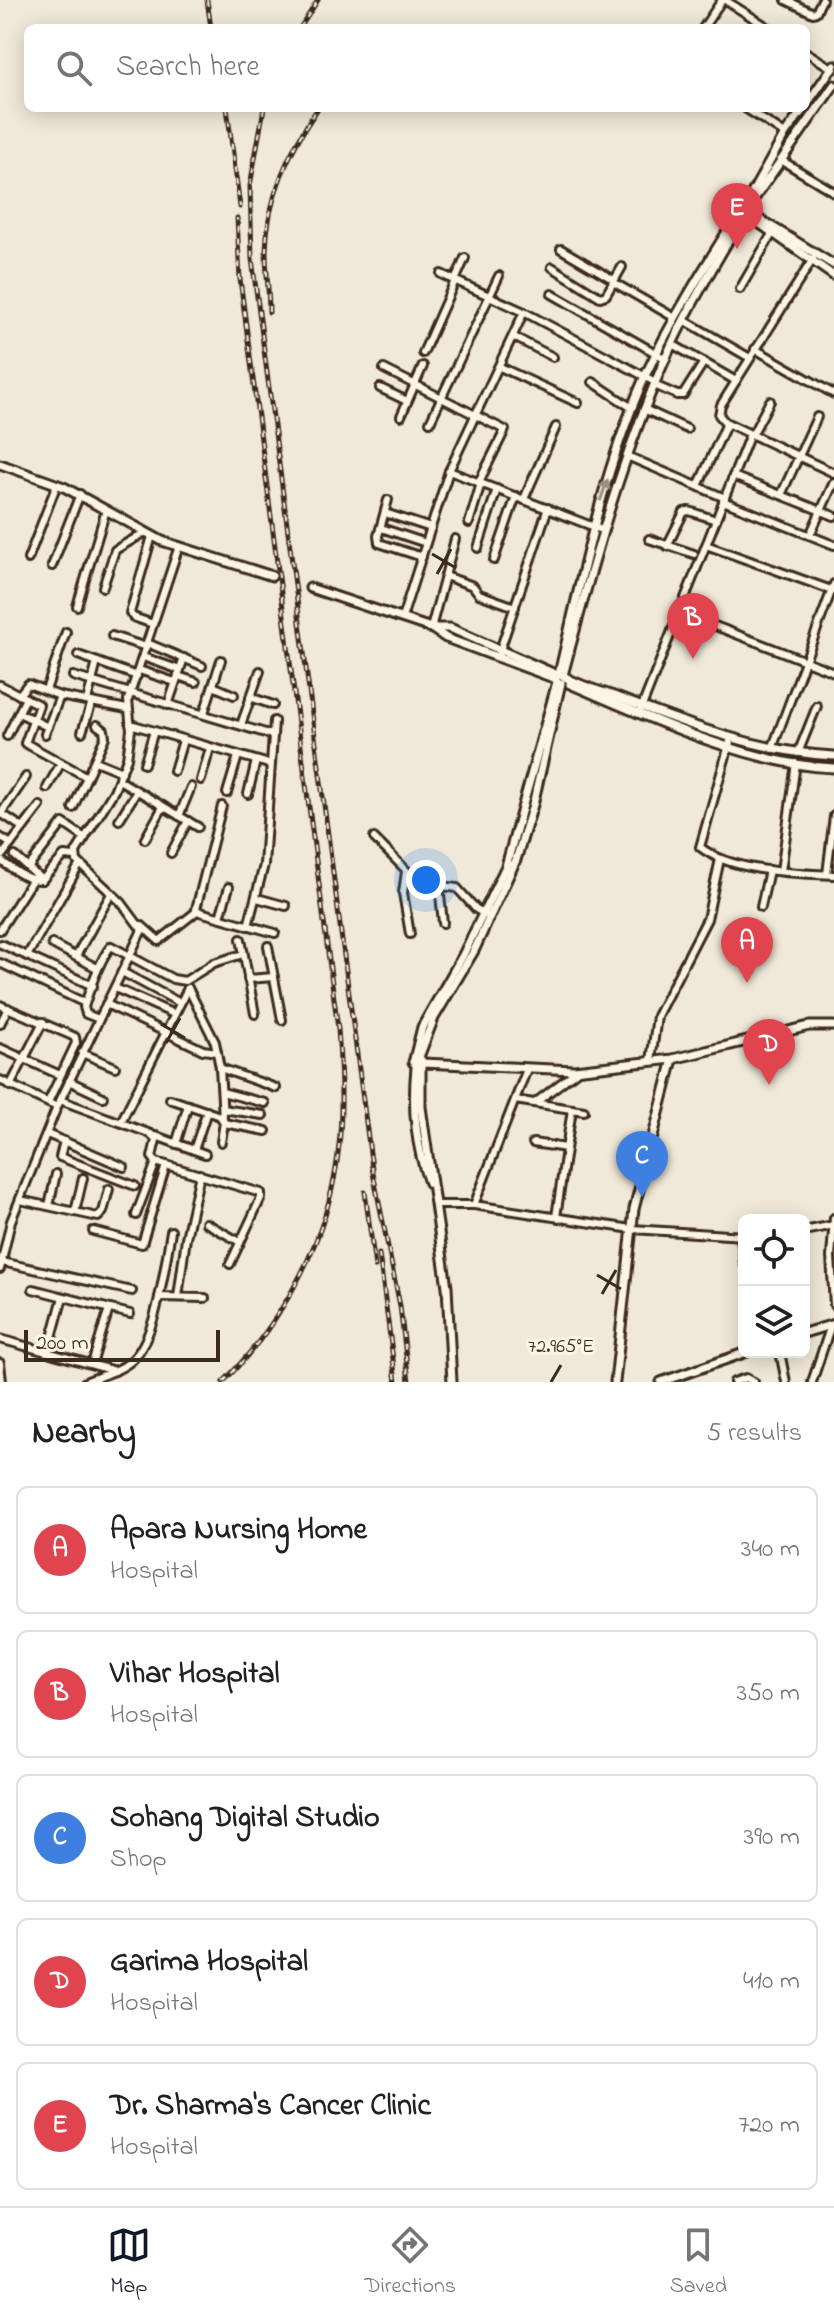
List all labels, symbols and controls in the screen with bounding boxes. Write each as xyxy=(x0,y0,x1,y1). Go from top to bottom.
search box xyxy=(24,24,810,112)
icon: search xyxy=(52,46,96,90)
text: Search here xyxy=(116,46,260,90)
pin: E xyxy=(711,183,763,249)
one-way arrow xyxy=(599,478,611,502)
pin: B xyxy=(667,593,719,659)
your location xyxy=(406,860,446,900)
pin: A xyxy=(721,917,773,983)
pin: D xyxy=(743,1019,795,1085)
pin: C xyxy=(616,1131,668,1197)
map controls xyxy=(738,1214,810,1358)
button: locate xyxy=(738,1214,810,1286)
button: layers xyxy=(738,1286,810,1358)
scale bar xyxy=(24,1326,220,1362)
text: 200 m xyxy=(36,1328,89,1360)
text: 72.965°E xyxy=(528,1333,594,1362)
text: Nearby xyxy=(32,1409,136,1459)
text: 5 results xyxy=(707,1415,802,1453)
text: Apara Nursing Home xyxy=(110,1509,367,1553)
text: A xyxy=(52,1531,68,1569)
text: 340 m xyxy=(741,1531,800,1569)
text: Hospital xyxy=(110,1553,198,1591)
text: Vihar Hospital xyxy=(110,1653,280,1697)
text: B xyxy=(51,1675,69,1713)
text: 350 m xyxy=(736,1675,800,1713)
text: Hospital xyxy=(110,1697,198,1735)
text: Sohang Digital Studio xyxy=(110,1797,380,1841)
text: C xyxy=(53,1819,67,1857)
text: 390 m xyxy=(744,1819,800,1857)
text: Shop xyxy=(110,1841,167,1879)
text: Garima Hospital xyxy=(110,1941,308,1985)
text: D xyxy=(50,1963,70,2001)
text: 410 m xyxy=(743,1963,800,2001)
text: Hospital xyxy=(110,1985,198,2023)
text: Dr. Sharma's Cancer Clinic xyxy=(110,2085,431,2129)
text: E xyxy=(52,2107,68,2145)
text: 720 m xyxy=(738,2107,800,2145)
text: Hospital xyxy=(110,2129,198,2167)
tab: Map xyxy=(107,2223,151,2303)
tab: Directions xyxy=(365,2223,456,2303)
tab: Saved xyxy=(670,2223,727,2303)

